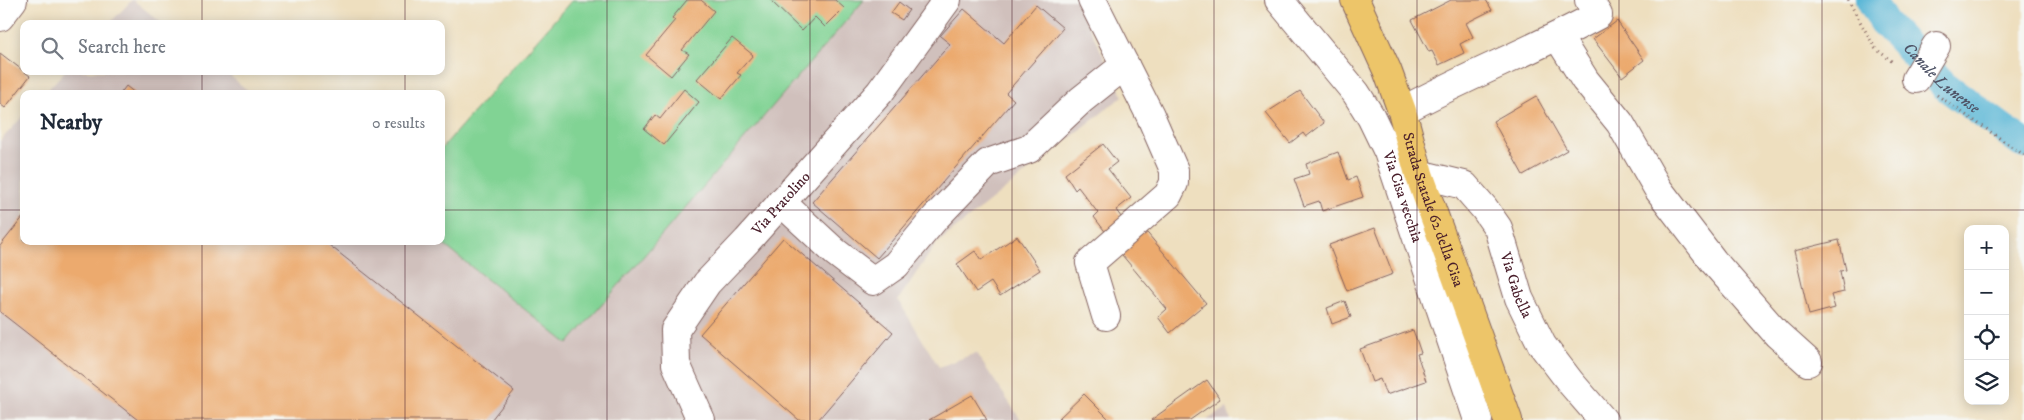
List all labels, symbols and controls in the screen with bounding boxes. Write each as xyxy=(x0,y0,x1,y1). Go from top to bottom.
search box xyxy=(20,20,445,75)
icon: search xyxy=(38,34,66,62)
text: Search here xyxy=(78,36,166,59)
water label: Canale Lunense xyxy=(1899,38,1984,118)
text: Nearby xyxy=(40,110,102,136)
text: 0 results xyxy=(372,113,425,133)
street label: Strada Statale 62 della Cisa xyxy=(1399,130,1469,290)
street label: Via Cisa vecchia xyxy=(1379,148,1427,245)
street label: Via Pratolino xyxy=(747,167,814,240)
map controls xyxy=(1964,225,2009,405)
button: + xyxy=(1964,225,2009,270)
street label: Via Gabella xyxy=(1496,249,1537,322)
button: − xyxy=(1964,270,2009,315)
button: locate xyxy=(1964,315,2009,360)
button: layers xyxy=(1964,360,2009,405)

